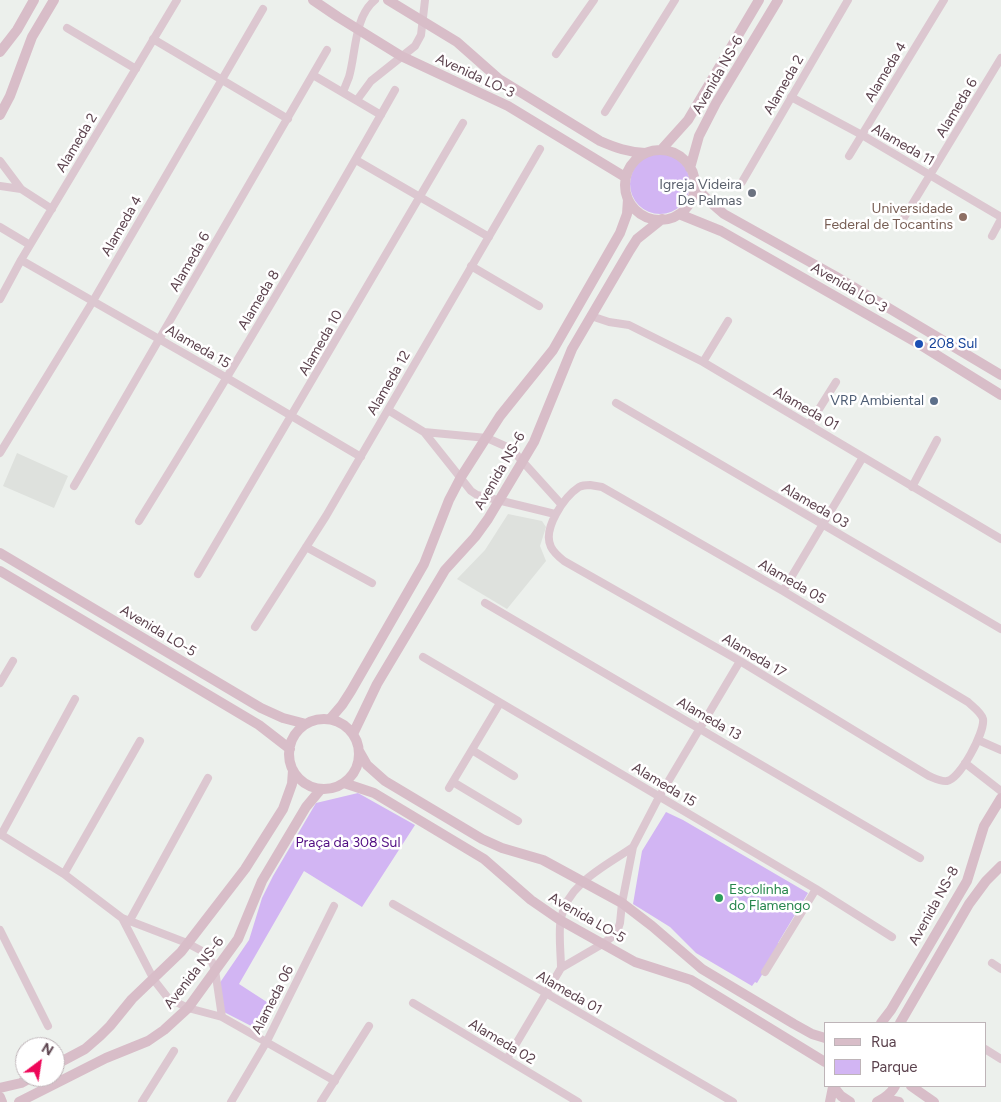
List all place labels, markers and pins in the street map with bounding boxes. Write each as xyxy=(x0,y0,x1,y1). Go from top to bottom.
place label: Igreja Videira De Palmas xyxy=(659,177,742,210)
marker: Igreja Videira De Palmas xyxy=(746,187,758,199)
place label: Universidade Federal de Tocantins xyxy=(824,201,953,233)
marker: Universidade Federal de Tocantins xyxy=(957,211,969,223)
place label: 208 Sul xyxy=(929,336,977,352)
marker: 208 Sul xyxy=(913,338,925,350)
place label: VRP Ambiental xyxy=(830,393,924,409)
marker: VRP Ambiental xyxy=(928,395,940,407)
place label: Escolinha do Flamengo xyxy=(729,882,810,914)
marker: Escolinha do Flamengo xyxy=(713,892,725,904)

